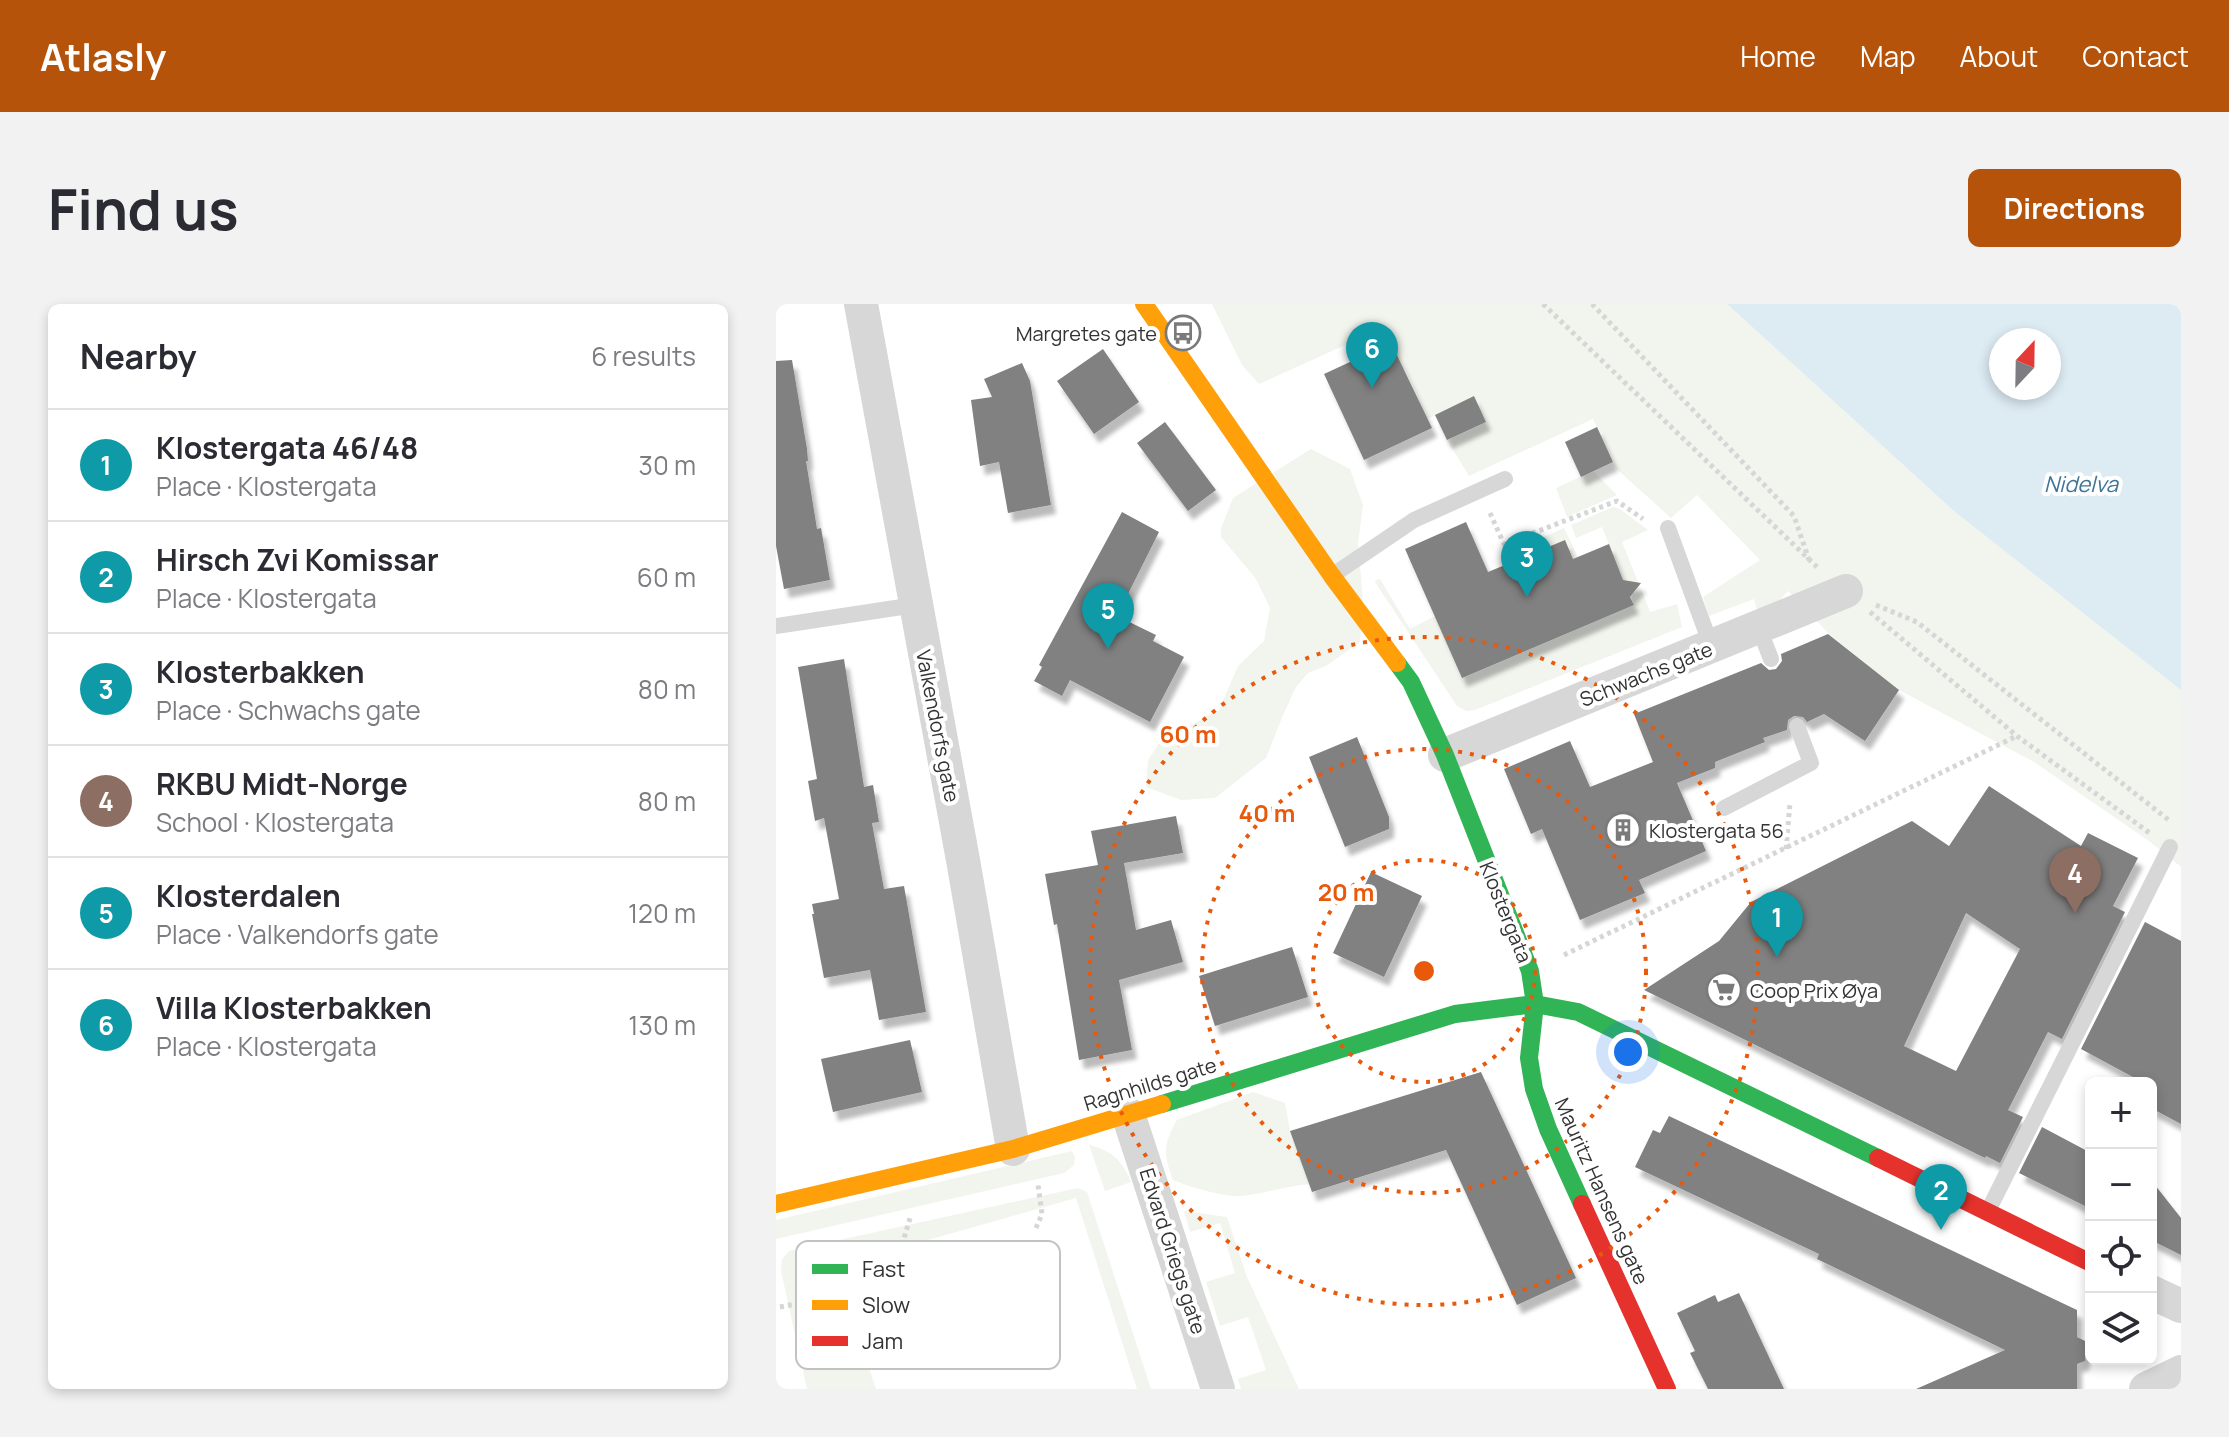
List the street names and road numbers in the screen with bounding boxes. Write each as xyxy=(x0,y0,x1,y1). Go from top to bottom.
street label: Schwachs gate xyxy=(1576,635,1716,713)
street label: Valkendorfs gate xyxy=(910,648,966,804)
street label: Klostergata xyxy=(1473,857,1539,967)
street label: Ragnhilds gate xyxy=(1080,1051,1220,1117)
street label: Mauritz Hansens gate xyxy=(1549,1093,1655,1289)
street label: Edvard Griegs gate xyxy=(1133,1165,1213,1337)

